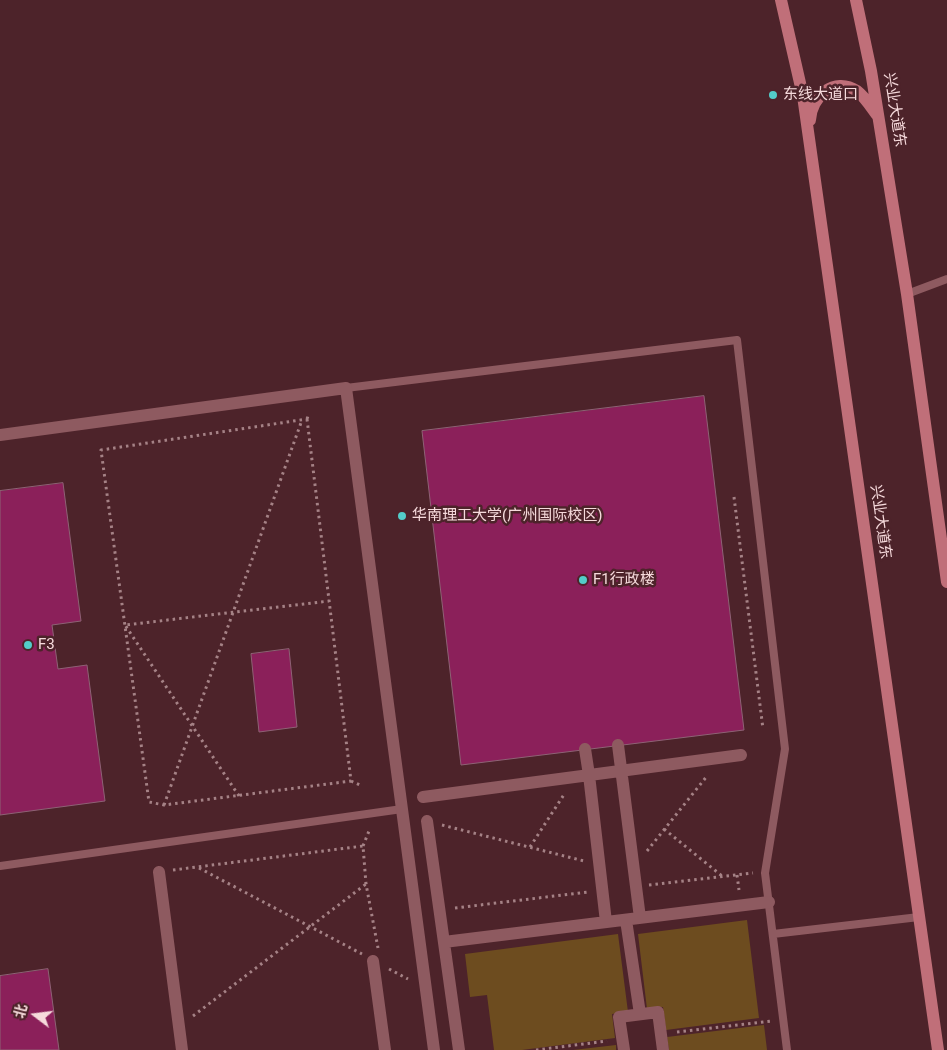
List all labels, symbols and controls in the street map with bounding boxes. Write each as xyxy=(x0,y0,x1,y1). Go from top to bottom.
street label: 兴业大道东 xyxy=(879,72,909,148)
place label: 东线大道口 xyxy=(783,86,858,104)
marker: 东线大道口 xyxy=(767,89,779,101)
street label: 兴业大道东 xyxy=(866,484,894,560)
place label: 华南理工大学(广州国际校区) xyxy=(412,507,602,525)
marker: 华南理工大学(广州国际校区) xyxy=(396,510,408,522)
place label: F1行政楼 xyxy=(593,571,655,589)
marker: F1行政楼 xyxy=(577,574,589,586)
place label: F3 xyxy=(38,636,55,654)
marker: F3 xyxy=(22,639,34,651)
north arrow xyxy=(10,990,60,1040)
text: 北 xyxy=(11,1002,30,1020)

